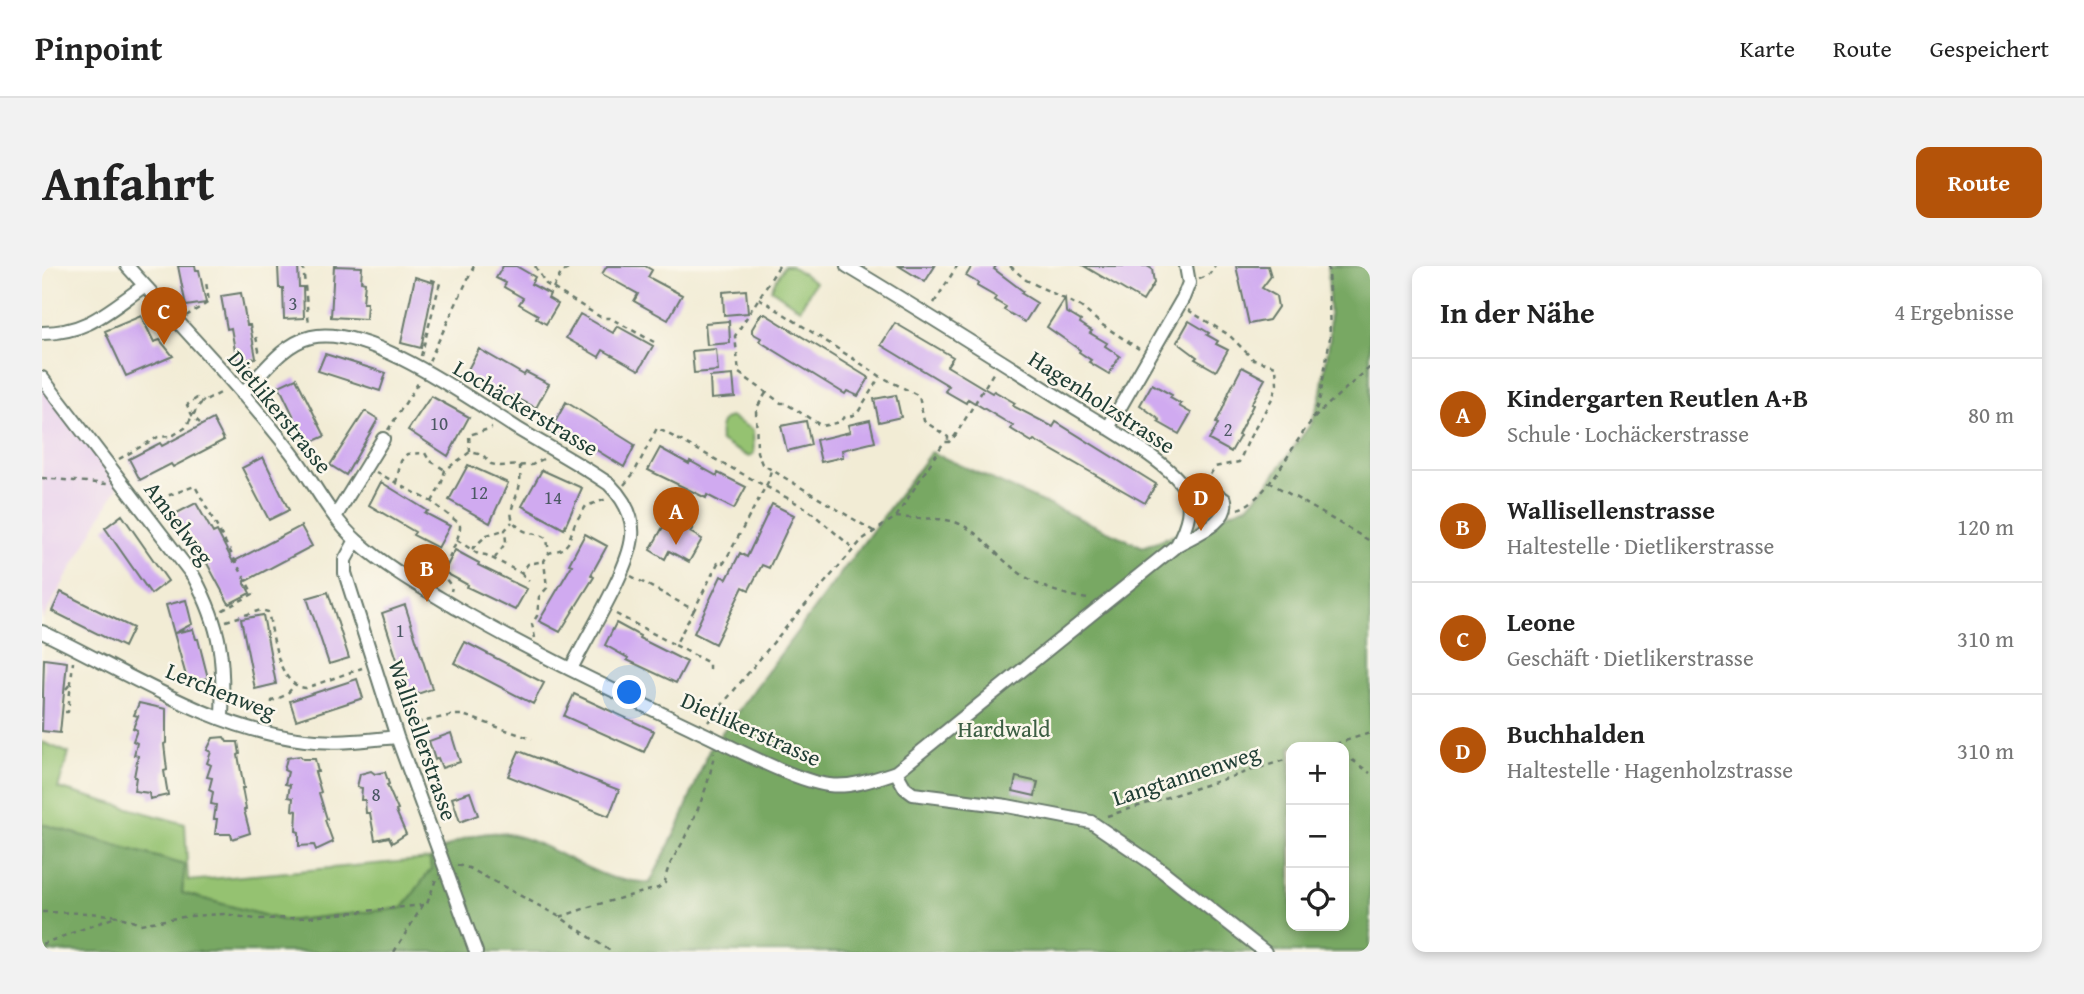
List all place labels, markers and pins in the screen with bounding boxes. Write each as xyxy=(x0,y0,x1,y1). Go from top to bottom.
pin: C xyxy=(141,287,187,345)
pin: D xyxy=(1178,473,1224,531)
pin: A xyxy=(653,487,699,545)
pin: B xyxy=(404,544,450,602)

